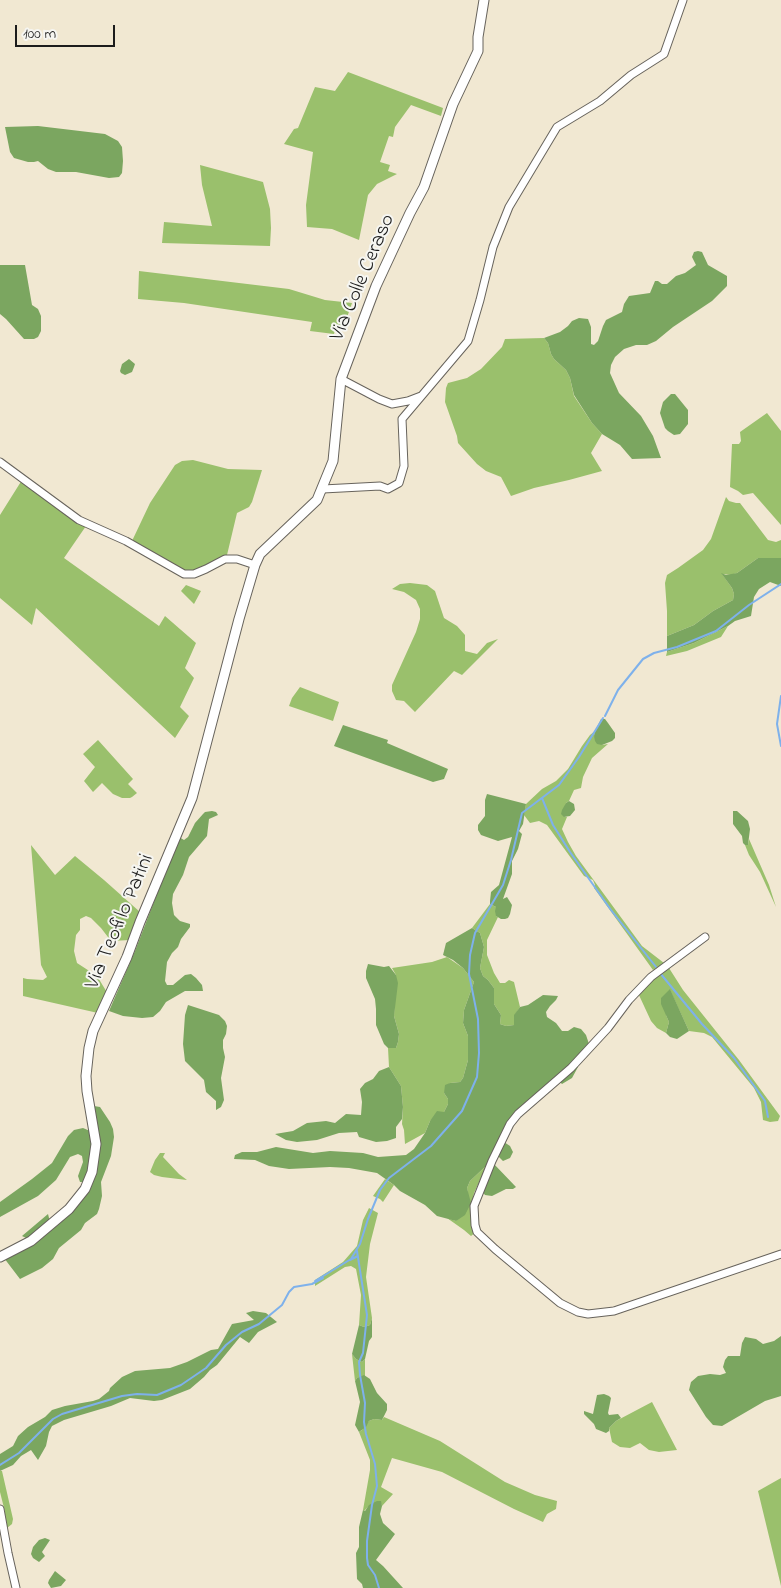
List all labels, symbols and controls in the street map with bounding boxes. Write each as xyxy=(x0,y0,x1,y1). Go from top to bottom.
scale bar xyxy=(18,15,118,47)
text: 100 m xyxy=(23,23,56,45)
street label: Via Colle Ceraso xyxy=(326,211,402,345)
street label: Via Teofilo Patini xyxy=(81,851,161,993)

